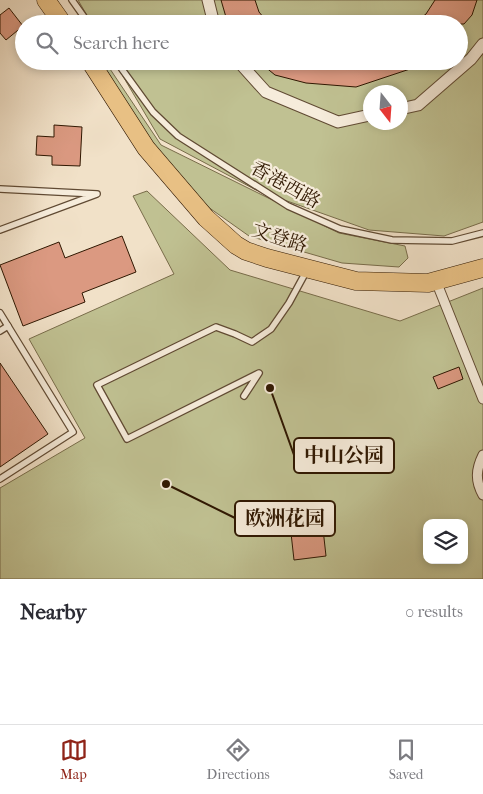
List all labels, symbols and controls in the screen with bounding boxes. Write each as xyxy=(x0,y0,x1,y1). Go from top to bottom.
search box xyxy=(15,15,468,70)
icon: search xyxy=(33,29,61,57)
text: Search here xyxy=(73,32,169,54)
north arrow xyxy=(363,85,408,130)
street label: 香港西路 xyxy=(247,157,324,213)
street label: 文登路 xyxy=(249,219,310,257)
callout: 中山公园 xyxy=(294,438,394,473)
text: 中山公园 xyxy=(304,444,384,467)
callout: 欧洲花园 xyxy=(235,501,335,536)
text: 欧洲花园 xyxy=(245,507,325,530)
map controls xyxy=(423,519,468,564)
button: layers xyxy=(423,519,468,564)
text: Nearby xyxy=(20,600,86,624)
text: 0 results xyxy=(405,602,463,621)
tab: Map xyxy=(60,736,88,783)
tab: Directions xyxy=(207,736,270,783)
tab: Saved xyxy=(389,736,423,783)

